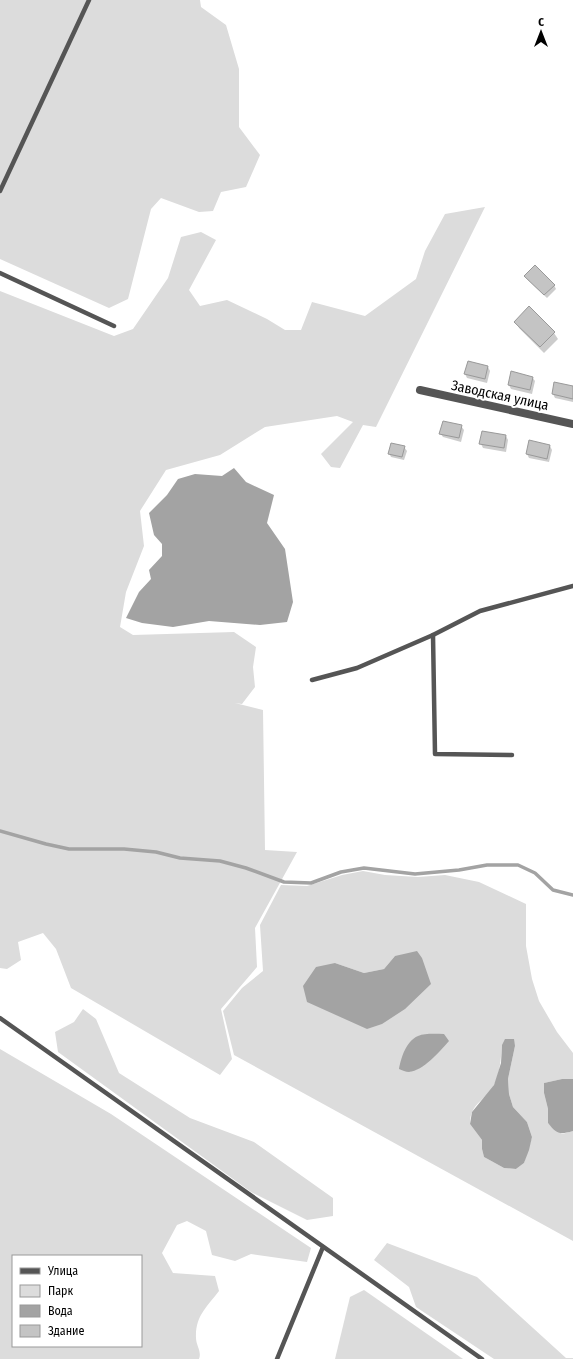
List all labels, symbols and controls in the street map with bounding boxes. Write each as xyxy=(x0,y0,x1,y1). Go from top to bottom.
north arrow xyxy=(521,12,561,52)
text: С xyxy=(538,16,544,29)
street label: Заводская улица xyxy=(450,377,550,414)
legend xyxy=(12,1255,142,1347)
text: Улица xyxy=(47,1264,78,1278)
text: Парк xyxy=(48,1284,74,1298)
text: Вода xyxy=(48,1304,73,1318)
text: Здание xyxy=(48,1324,84,1338)

